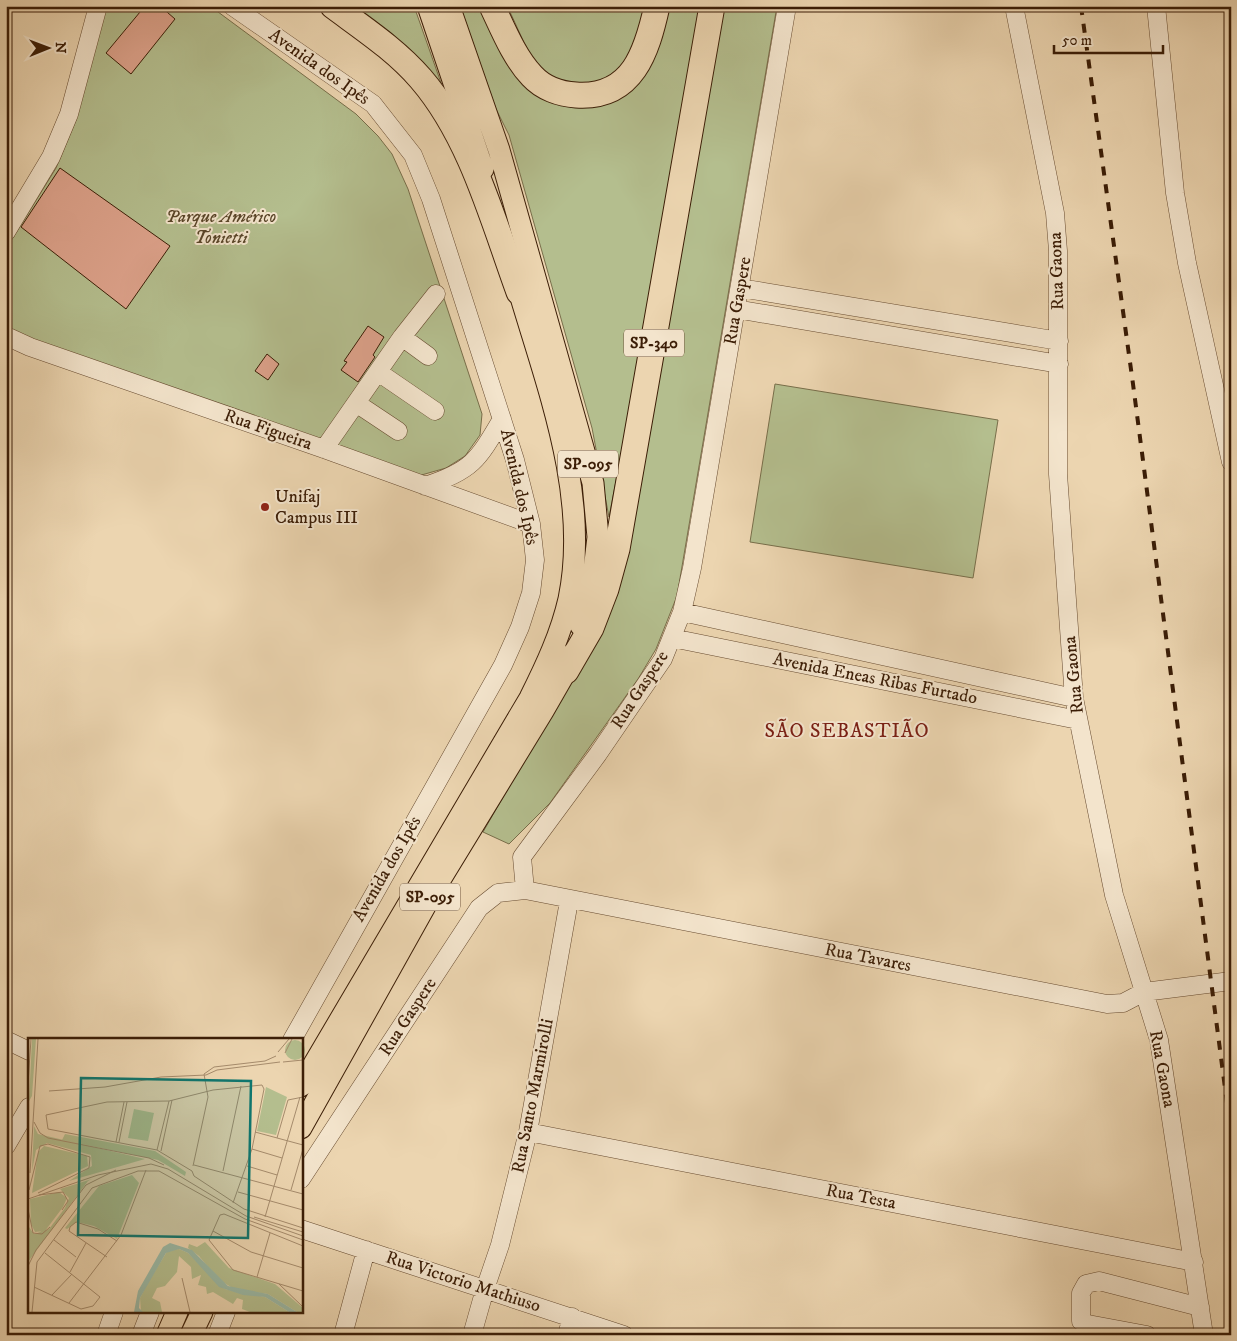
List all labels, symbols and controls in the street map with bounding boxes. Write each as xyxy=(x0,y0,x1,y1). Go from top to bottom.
north arrow xyxy=(22,22,72,72)
scale bar xyxy=(1054,22,1163,54)
street label: Avenida dos Ipês xyxy=(264,24,374,110)
text: 50 m xyxy=(1062,31,1092,50)
text: N xyxy=(51,42,69,54)
park label: Parque Américo Tonietti xyxy=(166,206,277,249)
street label: Rua Gaona xyxy=(1045,231,1069,310)
street label: Rua Gaspere xyxy=(719,255,757,347)
road number: SP-340 xyxy=(624,329,684,356)
street label: Rua Figueira xyxy=(221,405,315,455)
street label: Avenida dos Ipês xyxy=(495,427,543,547)
road number: SP-095 xyxy=(558,450,618,478)
place label: Unifaj Campus III xyxy=(275,486,358,529)
marker: Unifaj Campus III xyxy=(259,501,271,513)
street label: Rua Gaona xyxy=(1059,635,1089,715)
street label: Rua Gaspere xyxy=(607,647,673,733)
street label: Avenida Eneas Ribas Furtado xyxy=(771,648,979,710)
district label: SÃO SEBASTIÃO xyxy=(764,718,930,744)
street label: Avenida dos Ipês xyxy=(348,812,426,926)
road number: SP-095 xyxy=(400,884,460,910)
street label: Rua Tavares xyxy=(823,939,913,977)
street label: Rua Gaspere xyxy=(375,974,441,1060)
street label: Rua Santo Marmirolli xyxy=(507,1017,559,1175)
street label: Rua Gaona xyxy=(1144,1029,1180,1110)
inset map xyxy=(28,1038,302,1314)
street label: Rua Testa xyxy=(824,1179,898,1215)
street label: Rua Victorio Mathiuso xyxy=(383,1247,543,1318)

